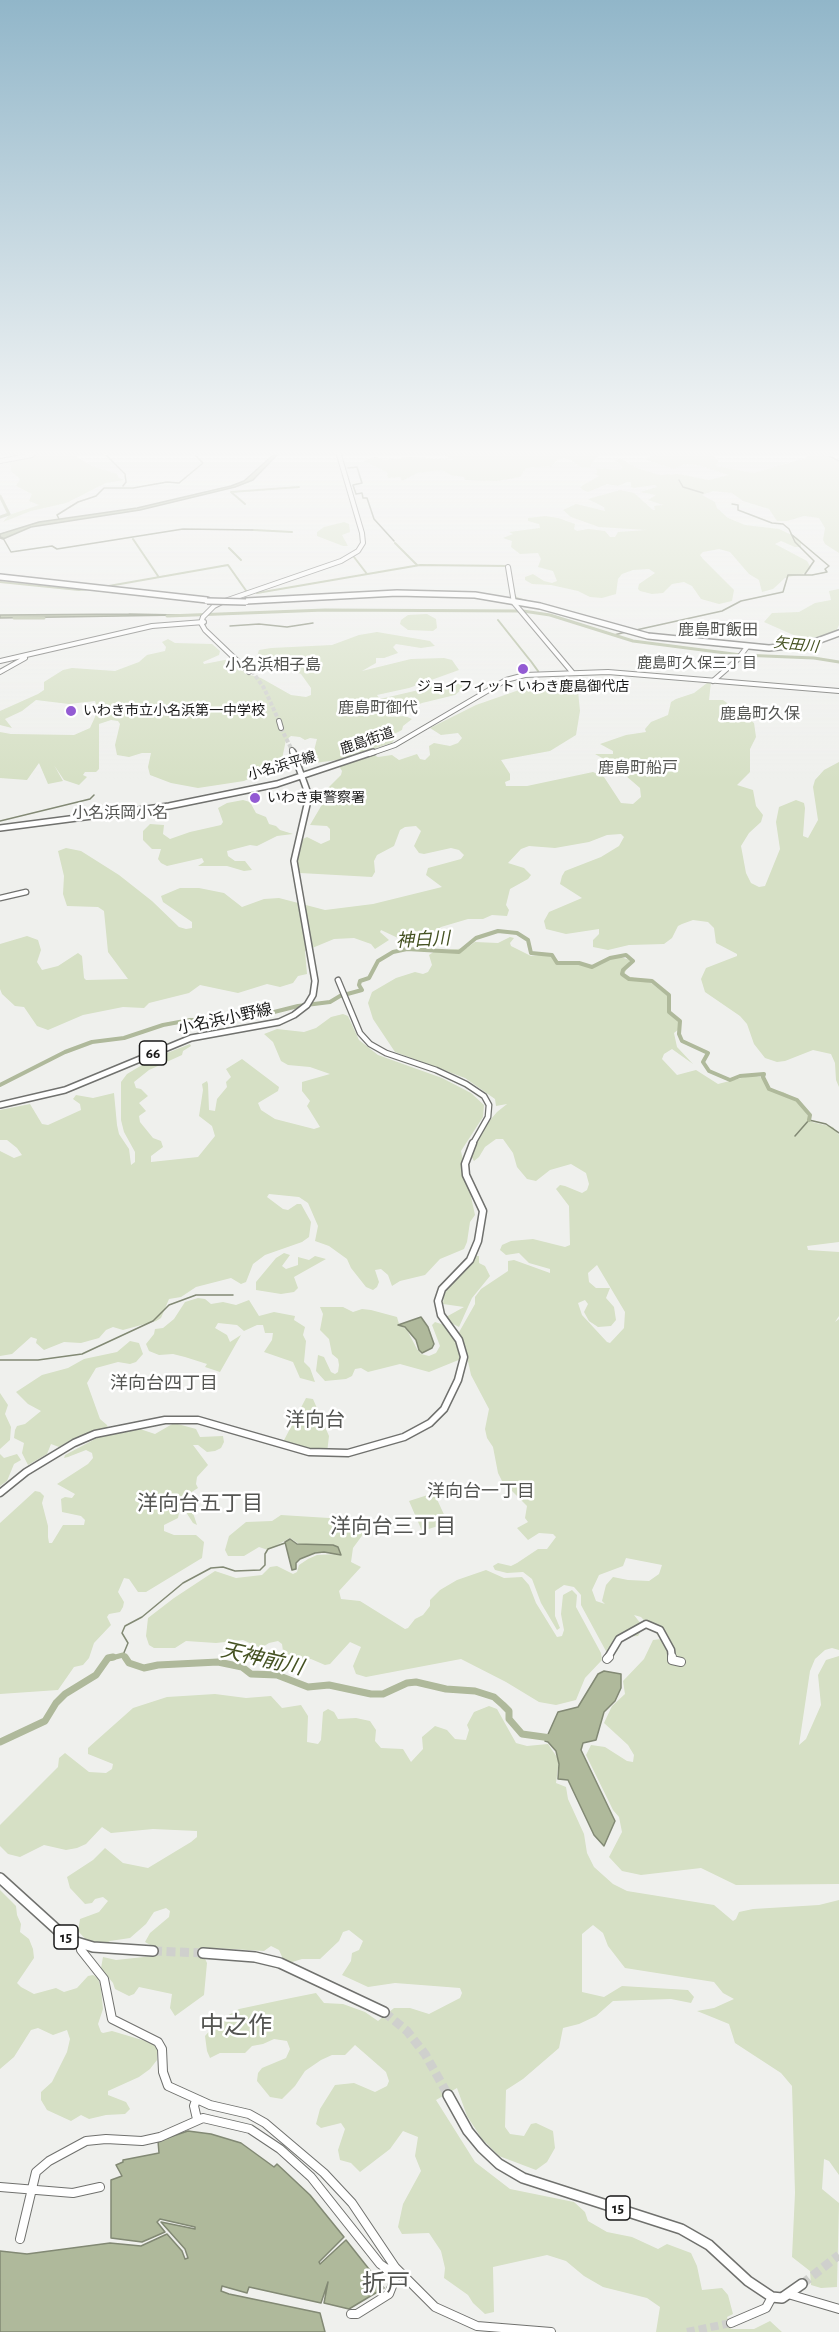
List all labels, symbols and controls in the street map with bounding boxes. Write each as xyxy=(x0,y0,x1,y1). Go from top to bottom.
district label: 鹿島町飯田 xyxy=(678,620,758,640)
water label: 矢田川 xyxy=(773,634,819,656)
district label: 鹿島町久保三丁目 xyxy=(637,654,757,672)
district label: 小名浜相子島 xyxy=(225,655,321,675)
marker: ジョイフィット いわき鹿島御代店 xyxy=(516,662,530,676)
place label: ジョイフィット いわき鹿島御代店 xyxy=(417,679,629,695)
district label: 鹿島町御代 xyxy=(338,698,418,718)
place label: いわき市立小名浜第一中学校 xyxy=(83,703,265,719)
marker: いわき市立小名浜第一中学校 xyxy=(64,704,78,718)
district label: 鹿島町久保 xyxy=(720,704,800,724)
street label: 鹿島街道 xyxy=(338,724,396,758)
street label: 小名浜平線 xyxy=(246,748,318,784)
district label: 鹿島町船戸 xyxy=(598,758,678,778)
place label: いわき東警察署 xyxy=(267,790,365,806)
marker: いわき東警察署 xyxy=(248,791,262,805)
district label: 小名浜岡小名 xyxy=(72,803,168,823)
water label: 神白川 xyxy=(395,928,451,952)
street label: 小名浜小野線 xyxy=(176,1000,274,1038)
road number: 66 xyxy=(140,1041,166,1065)
district label: 洋向台四丁目 xyxy=(110,1373,218,1395)
district label: 洋向台 xyxy=(285,1408,345,1432)
district label: 洋向台一丁目 xyxy=(427,1481,535,1503)
district label: 洋向台五丁目 xyxy=(137,1491,263,1517)
district label: 洋向台三丁目 xyxy=(330,1514,456,1540)
water label: 天神前川 xyxy=(218,1637,306,1681)
road number: 15 xyxy=(54,1925,78,1949)
district label: 中之作 xyxy=(200,2012,272,2040)
road number: 15 xyxy=(606,2196,630,2220)
district label: 折戸 xyxy=(362,2270,410,2298)

